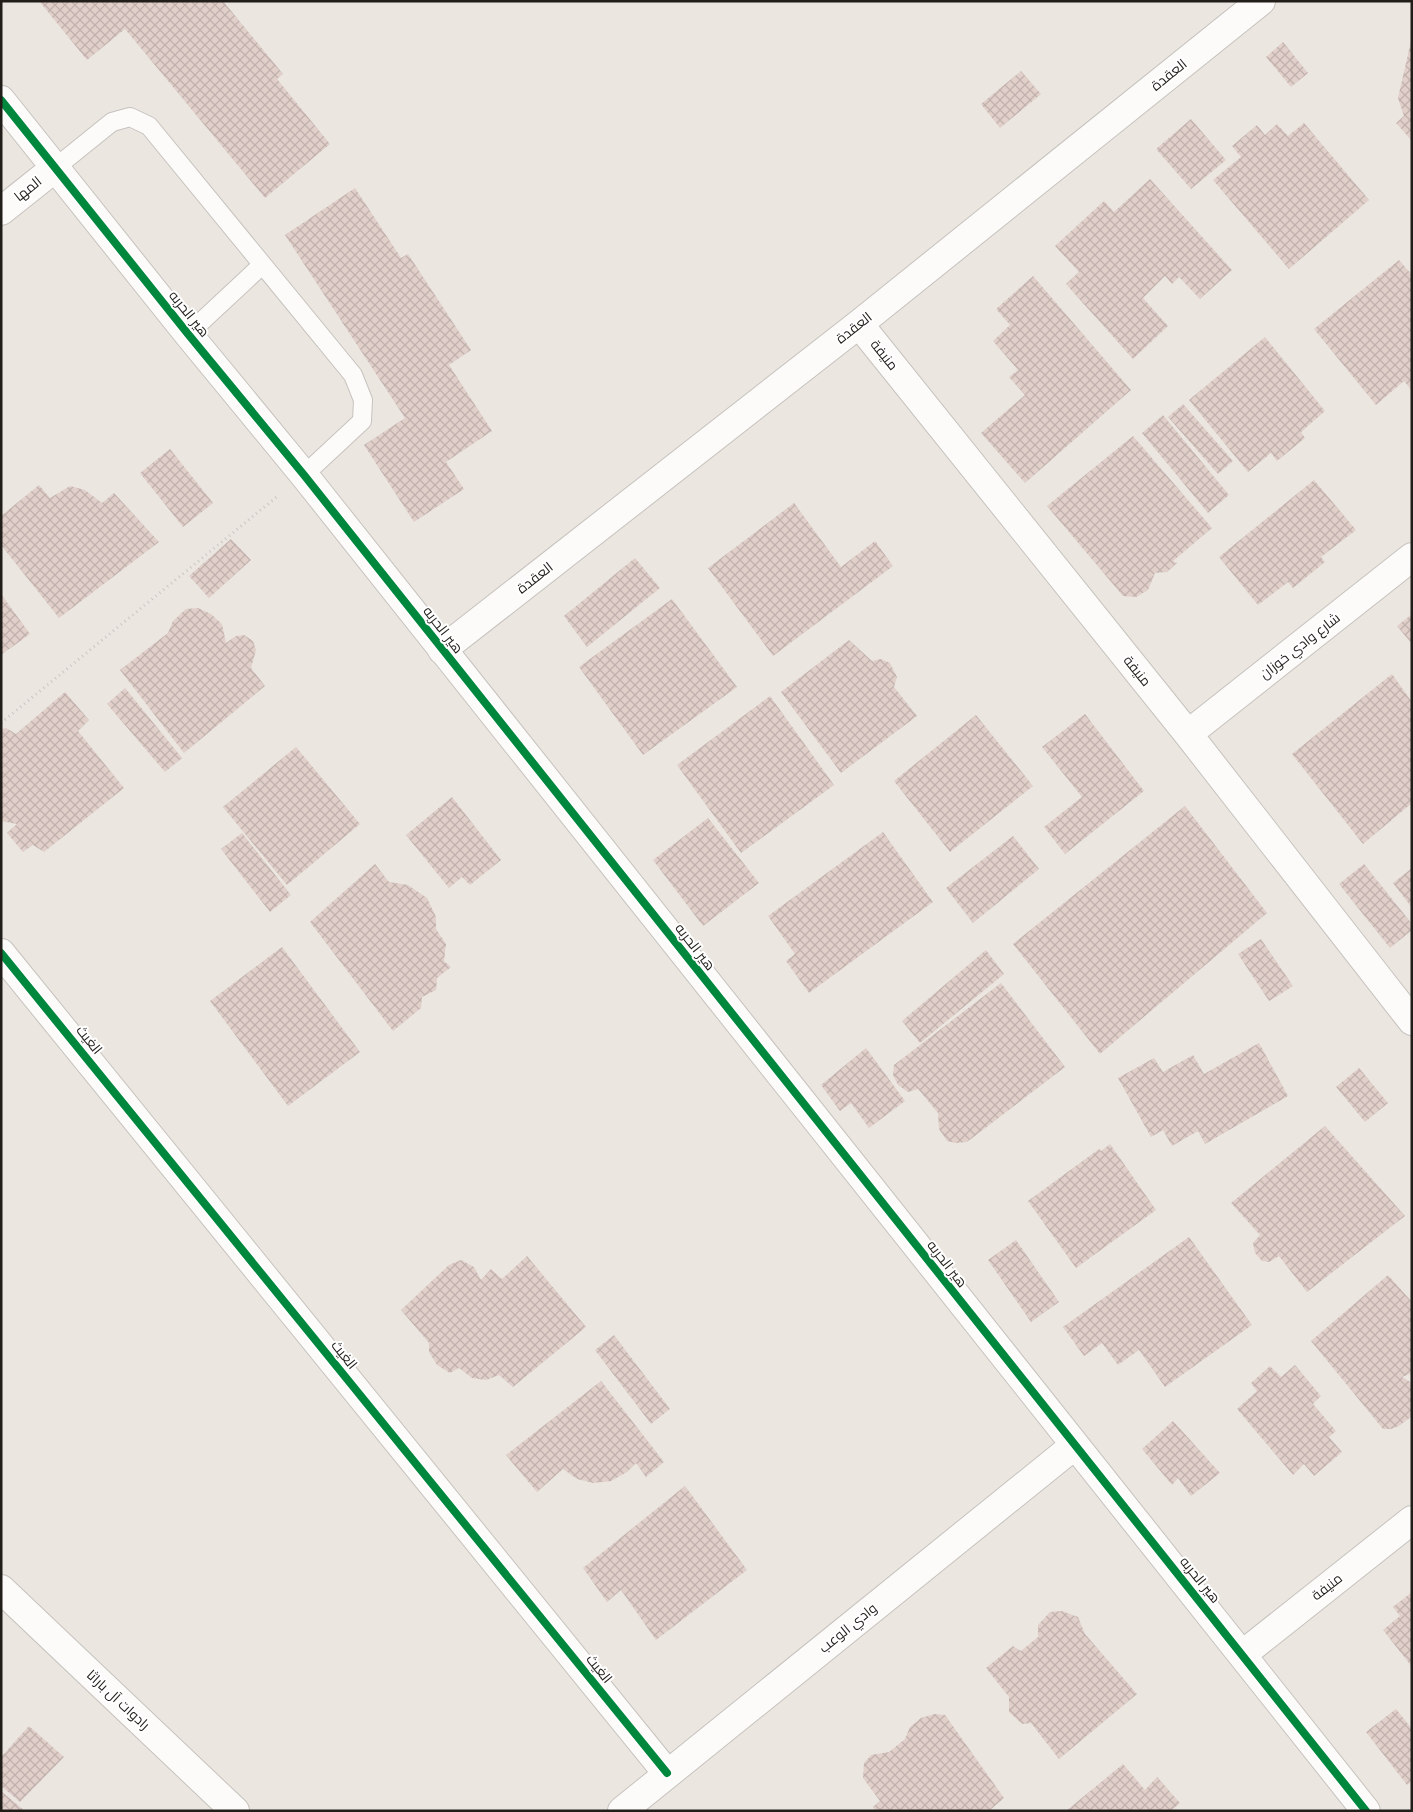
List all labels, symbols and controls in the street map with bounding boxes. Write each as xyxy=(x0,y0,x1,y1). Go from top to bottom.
street label: العقدة xyxy=(1148,56,1190,94)
street label: المها xyxy=(11,174,45,204)
street label: هير الحربه xyxy=(166,288,212,340)
street label: العقدة xyxy=(833,309,875,347)
street label: منيفة xyxy=(867,337,901,373)
street label: العقدة xyxy=(514,559,556,597)
street label: هير الحربه xyxy=(420,604,466,656)
street label: شارع وادي خوزان xyxy=(1257,610,1345,685)
street label: منيفة xyxy=(1120,653,1154,689)
street label: هير الحربه xyxy=(672,921,718,973)
street label: الغيث xyxy=(73,1023,105,1057)
street label: هير الحربه xyxy=(924,1238,970,1290)
street label: الغيث xyxy=(328,1338,360,1372)
street label: هير الحربه xyxy=(1177,1554,1223,1606)
street label: منيفة xyxy=(1309,1571,1345,1603)
street label: وادي الوعب xyxy=(816,1600,882,1659)
street label: الغيث xyxy=(583,1652,615,1686)
street label: رادوات آل باراثا xyxy=(83,1667,152,1733)

